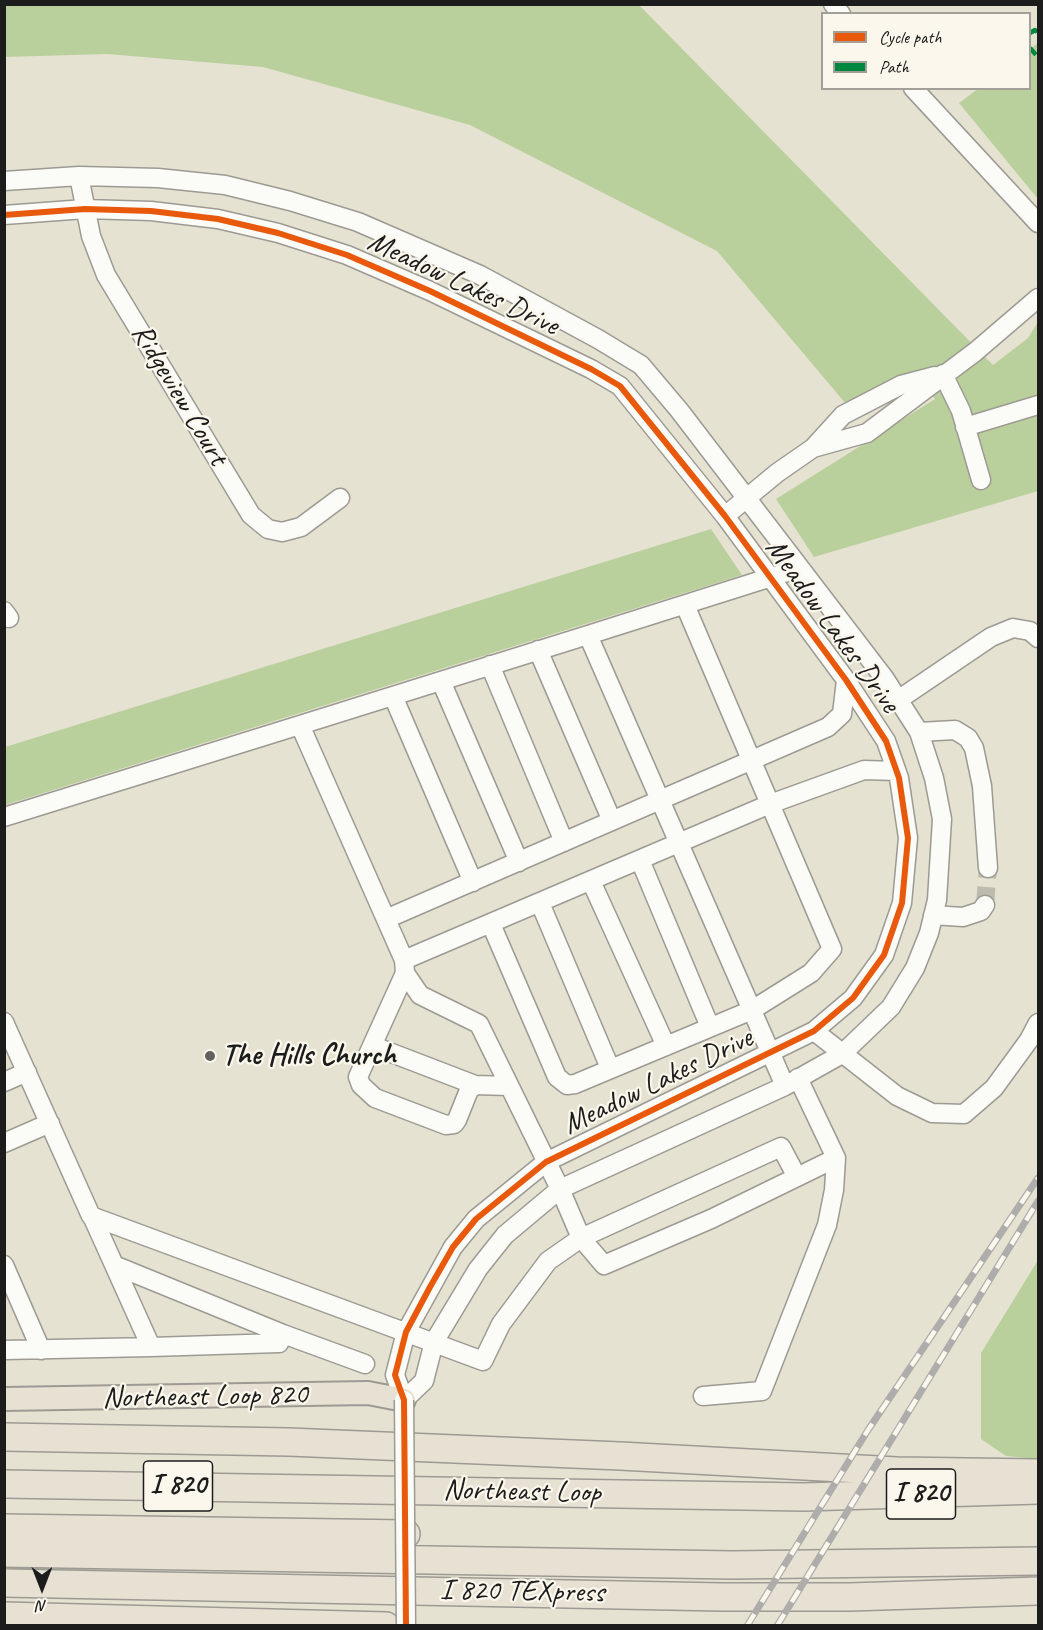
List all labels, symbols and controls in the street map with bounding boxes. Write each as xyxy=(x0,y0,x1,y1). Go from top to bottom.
legend xyxy=(821,12,1031,90)
text: Cycle path xyxy=(879,26,941,48)
text: Path xyxy=(879,56,909,78)
street label: Meadow Lakes Drive xyxy=(362,224,564,344)
street label: Ridgeview Court xyxy=(123,318,235,472)
street label: Meadow Lakes Drive xyxy=(757,532,907,720)
street label: Meadow Lakes Drive xyxy=(557,1021,759,1143)
place label: The Hills Church xyxy=(222,1038,396,1074)
marker: The Hills Church xyxy=(203,1049,217,1063)
street label: Northeast Loop 820 xyxy=(102,1377,308,1417)
road number: I 820 xyxy=(144,1461,213,1511)
road number: I 820 xyxy=(886,1469,956,1519)
street label: Northeast Loop xyxy=(443,1473,601,1511)
north arrow xyxy=(12,1558,72,1618)
street label: I 820 TEXpress xyxy=(440,1573,604,1611)
text: N xyxy=(37,1596,47,1616)

